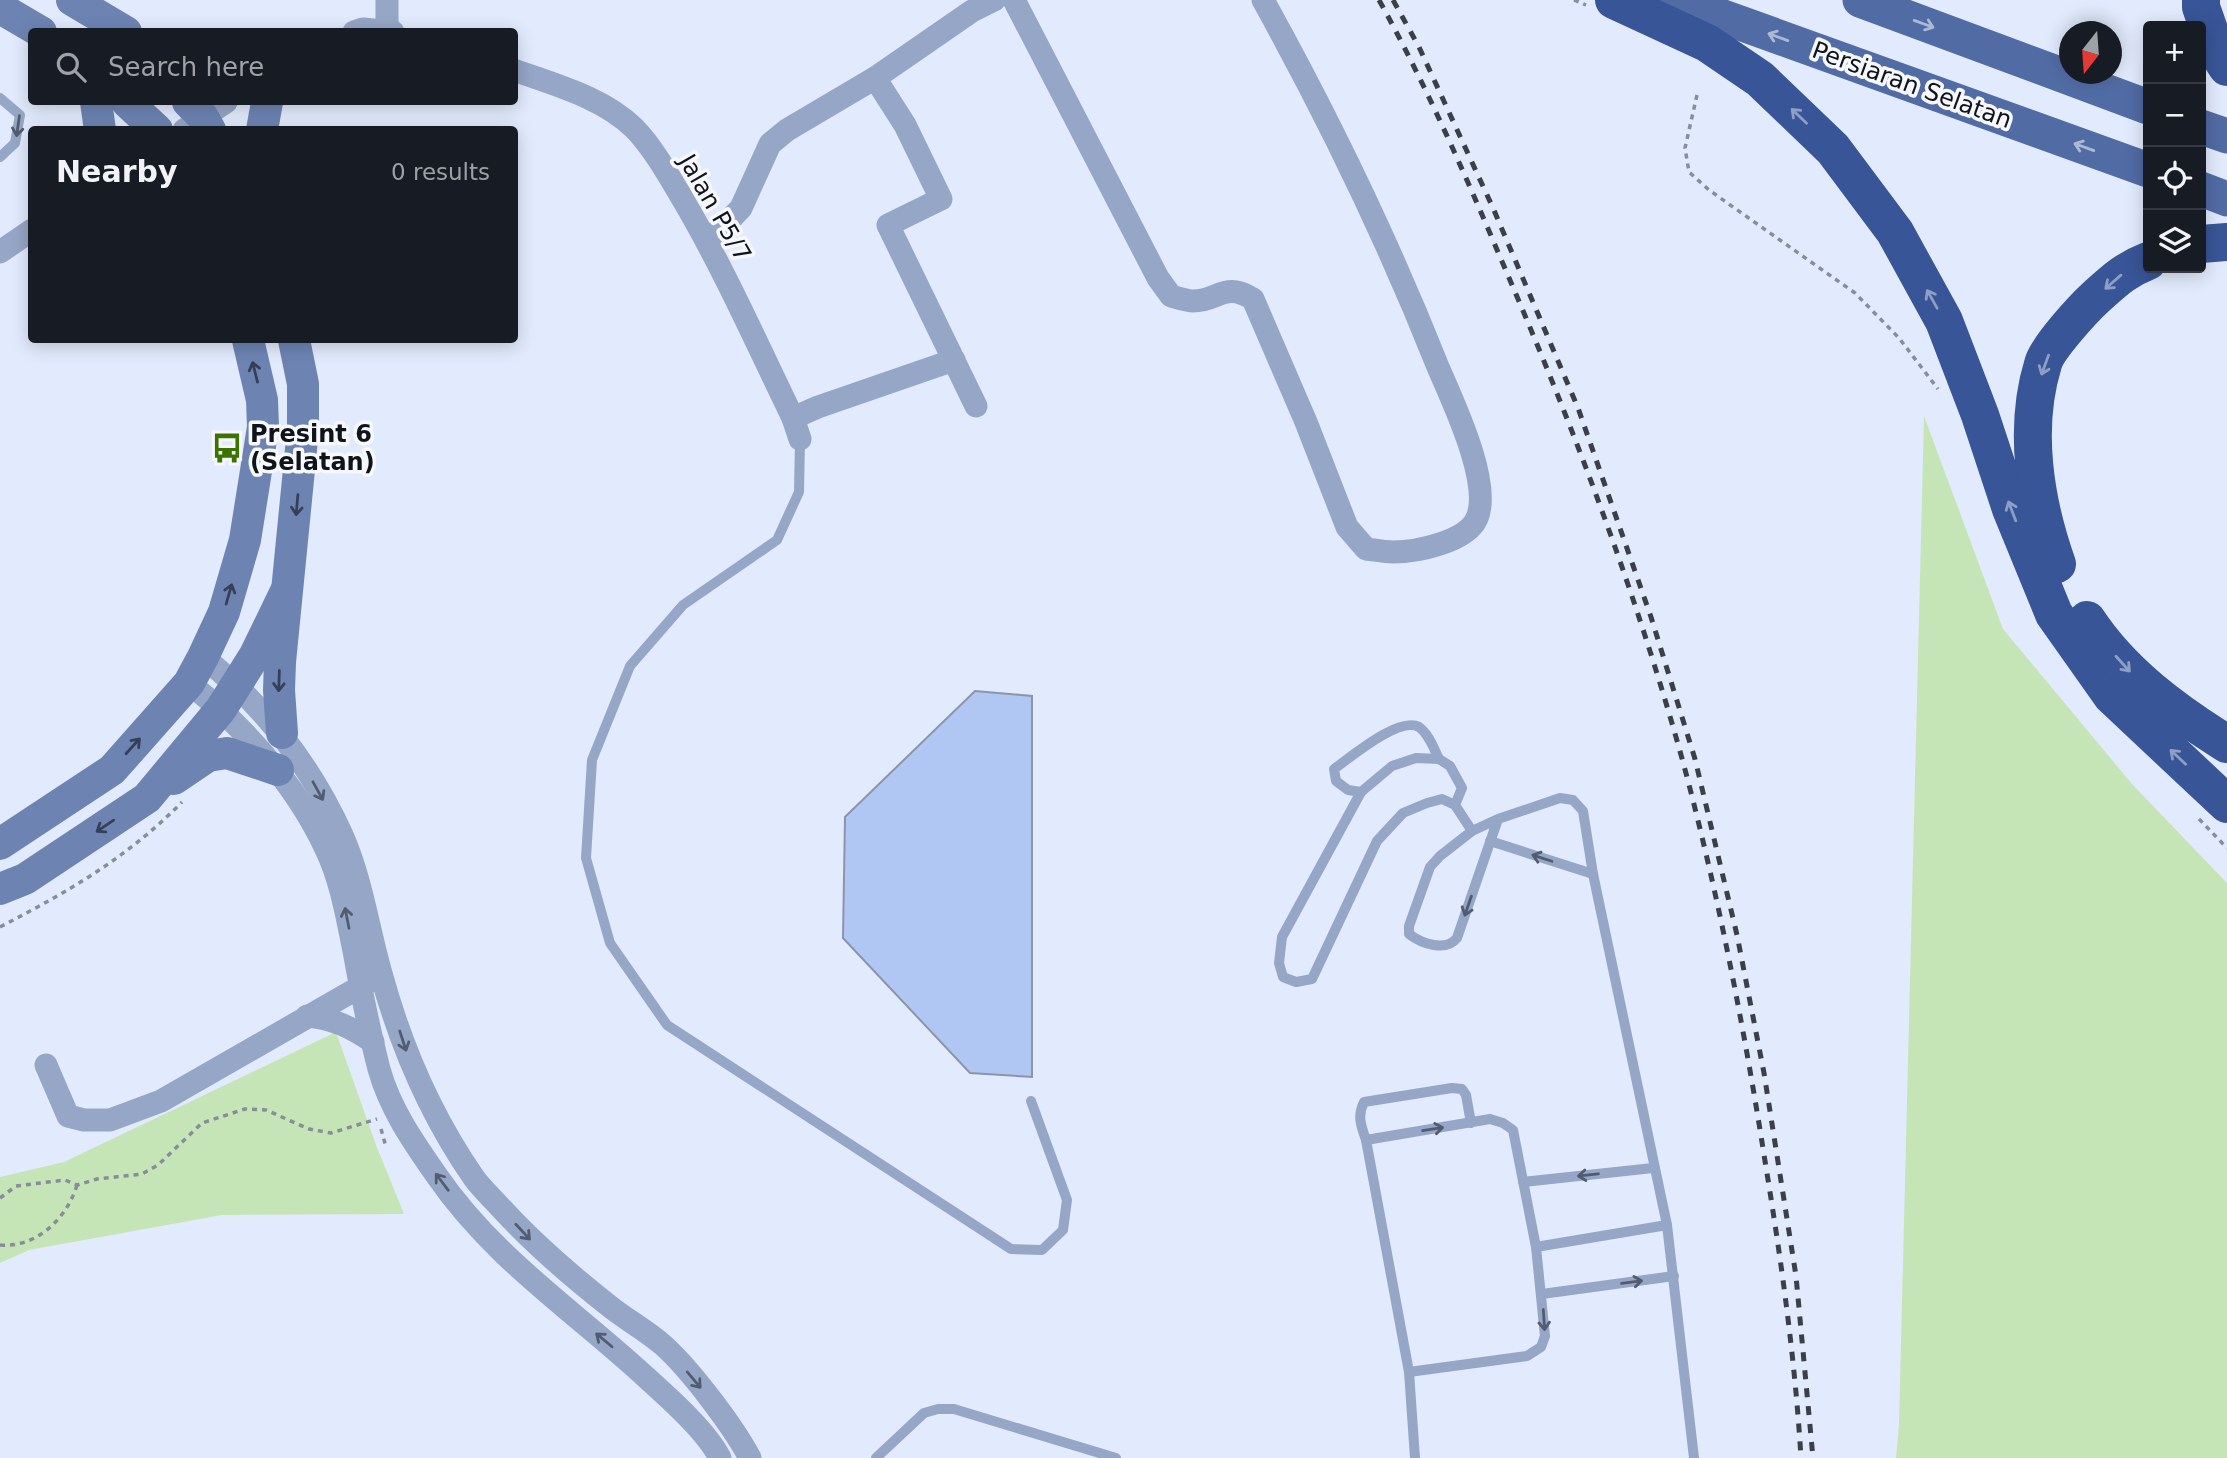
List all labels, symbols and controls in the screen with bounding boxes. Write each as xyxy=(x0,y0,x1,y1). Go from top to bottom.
one-way arrow xyxy=(1913,19,1935,31)
north arrow xyxy=(2059,21,2122,84)
map controls xyxy=(2143,21,2206,273)
button: + xyxy=(2143,21,2206,84)
search box xyxy=(28,28,518,105)
one-way arrow xyxy=(1767,30,1789,42)
street label: Persiaran Selatan xyxy=(1808,36,2016,134)
icon: search xyxy=(52,48,90,86)
text: Search here xyxy=(108,52,264,82)
button: − xyxy=(2143,84,2206,147)
one-way arrow xyxy=(1791,107,1808,124)
one-way arrow xyxy=(11,114,24,137)
one-way arrow xyxy=(2074,140,2096,152)
button: locate xyxy=(2143,147,2206,210)
street label: Jalan P5/7 xyxy=(672,148,757,267)
text: Nearby xyxy=(56,154,178,189)
text: 0 results xyxy=(391,159,490,185)
button: layers xyxy=(2143,210,2206,273)
one-way arrow xyxy=(2105,274,2123,290)
one-way arrow xyxy=(1925,289,1938,310)
one-way arrow xyxy=(2038,354,2050,375)
one-way arrow xyxy=(248,361,261,383)
place label: Presint 6 (Selatan) xyxy=(250,420,375,476)
bus stop icon: Presint 6 (Selatan) xyxy=(210,431,244,465)
one-way arrow xyxy=(290,493,303,515)
one-way arrow xyxy=(2005,501,2017,523)
one-way arrow xyxy=(224,584,237,606)
one-way arrow xyxy=(2115,655,2132,672)
one-way arrow xyxy=(273,670,286,693)
one-way arrow xyxy=(125,738,142,755)
one-way arrow xyxy=(2170,748,2187,765)
one-way arrow xyxy=(311,781,325,801)
one-way arrow xyxy=(96,819,115,833)
one-way arrow xyxy=(1531,850,1553,863)
one-way arrow xyxy=(1461,894,1473,916)
one-way arrow xyxy=(340,907,354,930)
one-way arrow xyxy=(397,1030,410,1052)
one-way arrow xyxy=(1421,1122,1444,1135)
one-way arrow xyxy=(1577,1169,1600,1182)
one-way arrow xyxy=(434,1173,449,1192)
one-way arrow xyxy=(515,1223,531,1241)
one-way arrow xyxy=(1621,1275,1643,1288)
one-way arrow xyxy=(1538,1309,1551,1331)
one-way arrow xyxy=(596,1332,614,1347)
one-way arrow xyxy=(686,1371,702,1389)

